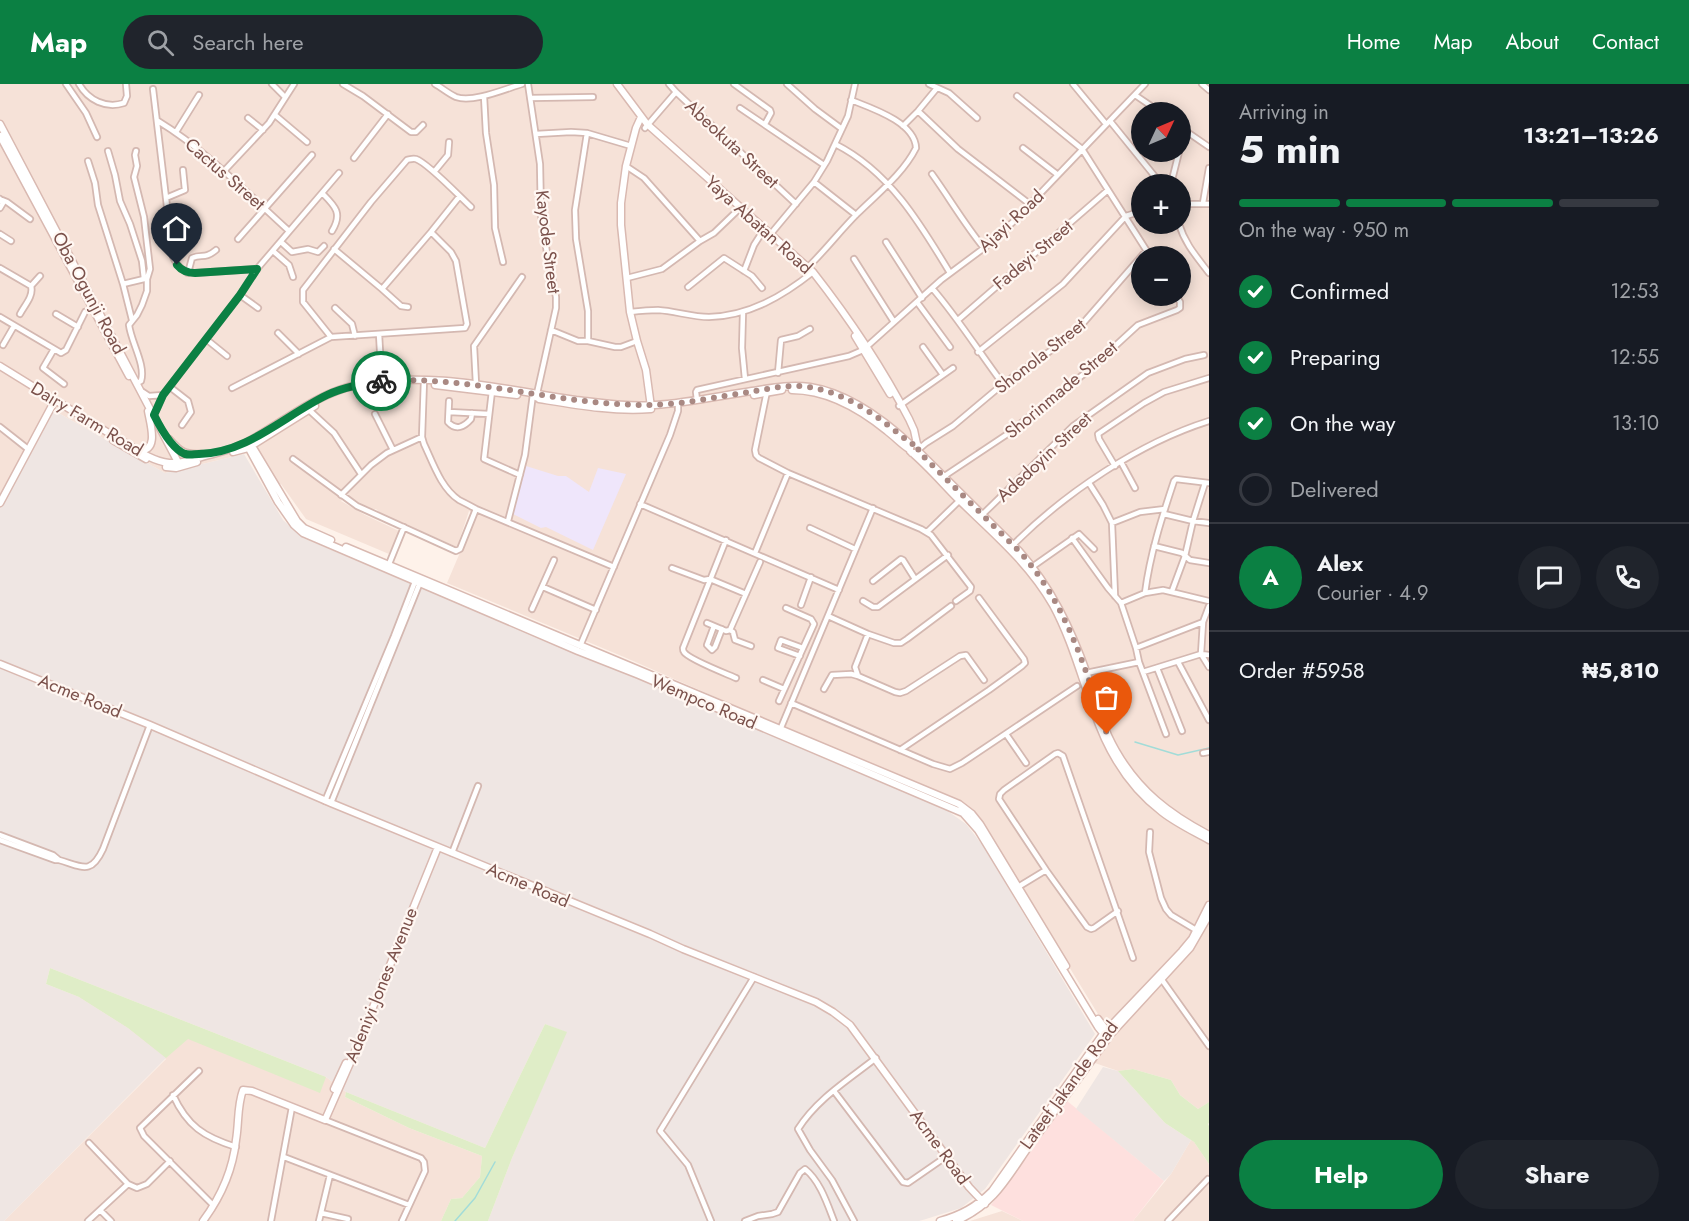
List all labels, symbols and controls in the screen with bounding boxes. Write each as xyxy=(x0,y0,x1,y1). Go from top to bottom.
search box xyxy=(123,15,543,69)
text: Map xyxy=(30,22,87,63)
icon: search xyxy=(144,26,177,59)
text: Search here xyxy=(192,26,304,58)
text: Home xyxy=(1347,27,1400,57)
text: Map xyxy=(1433,27,1473,57)
text: About xyxy=(1506,27,1559,57)
text: Contact xyxy=(1592,27,1659,57)
street label: Abeokuta Street xyxy=(679,94,785,195)
text: Arriving in xyxy=(1239,98,1329,127)
north arrow xyxy=(1131,102,1191,162)
map controls xyxy=(1131,102,1191,306)
text: 13:21–13:26 xyxy=(1523,119,1659,151)
text: 5 min xyxy=(1239,121,1341,178)
street label: Cactus Street xyxy=(179,132,271,217)
street label: Yaya Abatan Road xyxy=(700,170,818,280)
button: + xyxy=(1131,174,1191,234)
street label: Ajayi Road xyxy=(972,184,1050,258)
street label: Kayode Street xyxy=(529,189,567,296)
pin xyxy=(151,203,202,265)
icon: home xyxy=(160,212,193,245)
street label: Fadeyi Street xyxy=(987,213,1079,296)
text: On the way · 950 m xyxy=(1239,216,1409,245)
street label: Oba Ogunji Road xyxy=(46,227,132,359)
button: − xyxy=(1131,246,1191,306)
icon: check xyxy=(1239,275,1272,308)
text: Confirmed xyxy=(1290,275,1389,307)
text: 12:53 xyxy=(1610,277,1659,306)
street label: Shonola Street xyxy=(989,312,1092,400)
street label: Shorinmade Street xyxy=(999,335,1124,445)
icon: check xyxy=(1239,341,1272,374)
text: Preparing xyxy=(1290,341,1381,373)
text: 12:55 xyxy=(1610,343,1659,372)
courier xyxy=(351,351,411,411)
icon: bike xyxy=(365,365,398,398)
street label: Dairy Farm Road xyxy=(26,375,148,463)
street label: Adedoyin Street xyxy=(991,406,1098,508)
icon: check xyxy=(1239,407,1272,440)
text: On the way xyxy=(1290,407,1395,439)
text: 13:10 xyxy=(1612,409,1659,438)
text: Delivered xyxy=(1290,473,1379,505)
button: chat xyxy=(1518,546,1581,609)
button: phone xyxy=(1596,546,1659,609)
text: Alex xyxy=(1317,547,1363,579)
text: A xyxy=(1262,561,1279,593)
text: Courier · 4.9 xyxy=(1317,579,1429,608)
text: Order #5958 xyxy=(1239,654,1365,686)
text: ₦5,810 xyxy=(1582,654,1659,686)
street label: Acme Road xyxy=(34,667,126,725)
street label: Wempco Road xyxy=(647,668,761,736)
pin xyxy=(1081,672,1132,734)
icon: bag xyxy=(1090,681,1123,714)
street label: Acme Road xyxy=(482,856,574,914)
street label: Adeniyi Jones Avenue xyxy=(338,904,424,1066)
street label: Lateef Jakande Road xyxy=(1014,1015,1124,1155)
street label: Acme Road xyxy=(904,1104,976,1190)
button: Help xyxy=(1239,1140,1443,1209)
button: Share xyxy=(1455,1140,1659,1209)

